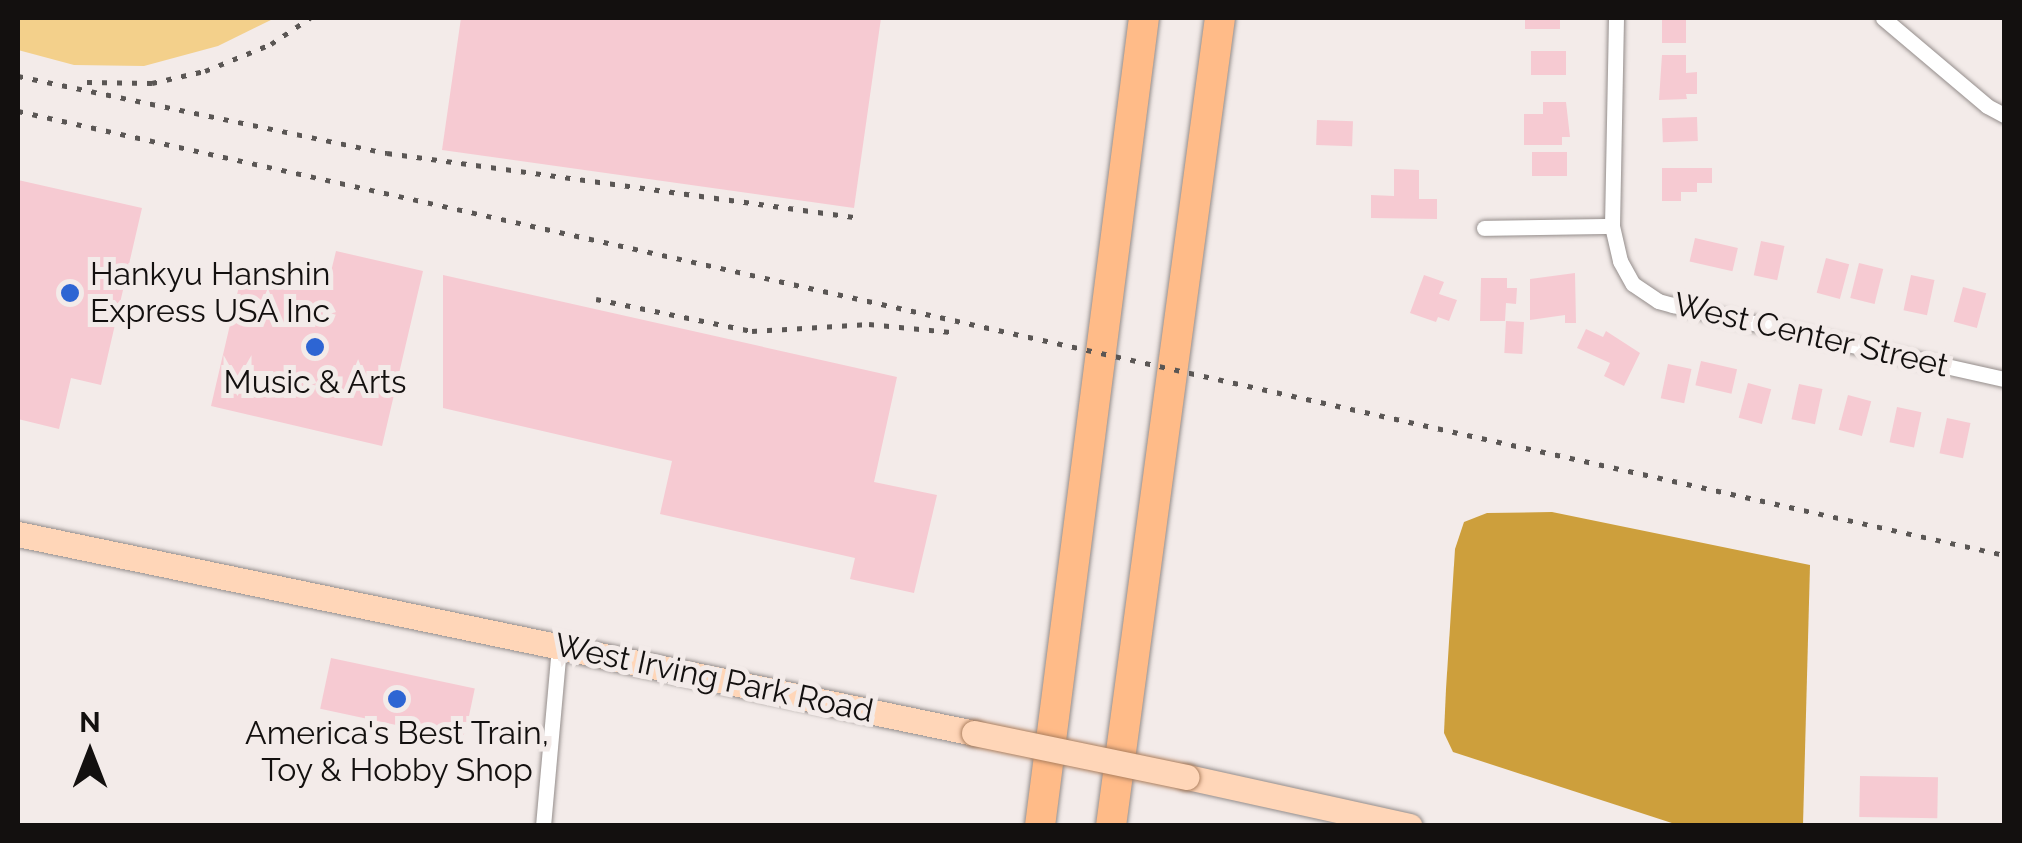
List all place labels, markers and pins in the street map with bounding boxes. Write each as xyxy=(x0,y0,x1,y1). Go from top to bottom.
place label: Hankyu Hanshin Express USA Inc xyxy=(90,256,331,331)
marker: Hankyu Hanshin Express USA Inc xyxy=(59,282,81,304)
marker: Music & Arts xyxy=(304,336,326,358)
place label: Music & Arts xyxy=(223,363,407,401)
marker: America's Best Train, Toy & Hobby Shop xyxy=(386,688,408,710)
place label: America's Best Train, Toy & Hobby Shop xyxy=(245,715,549,790)

